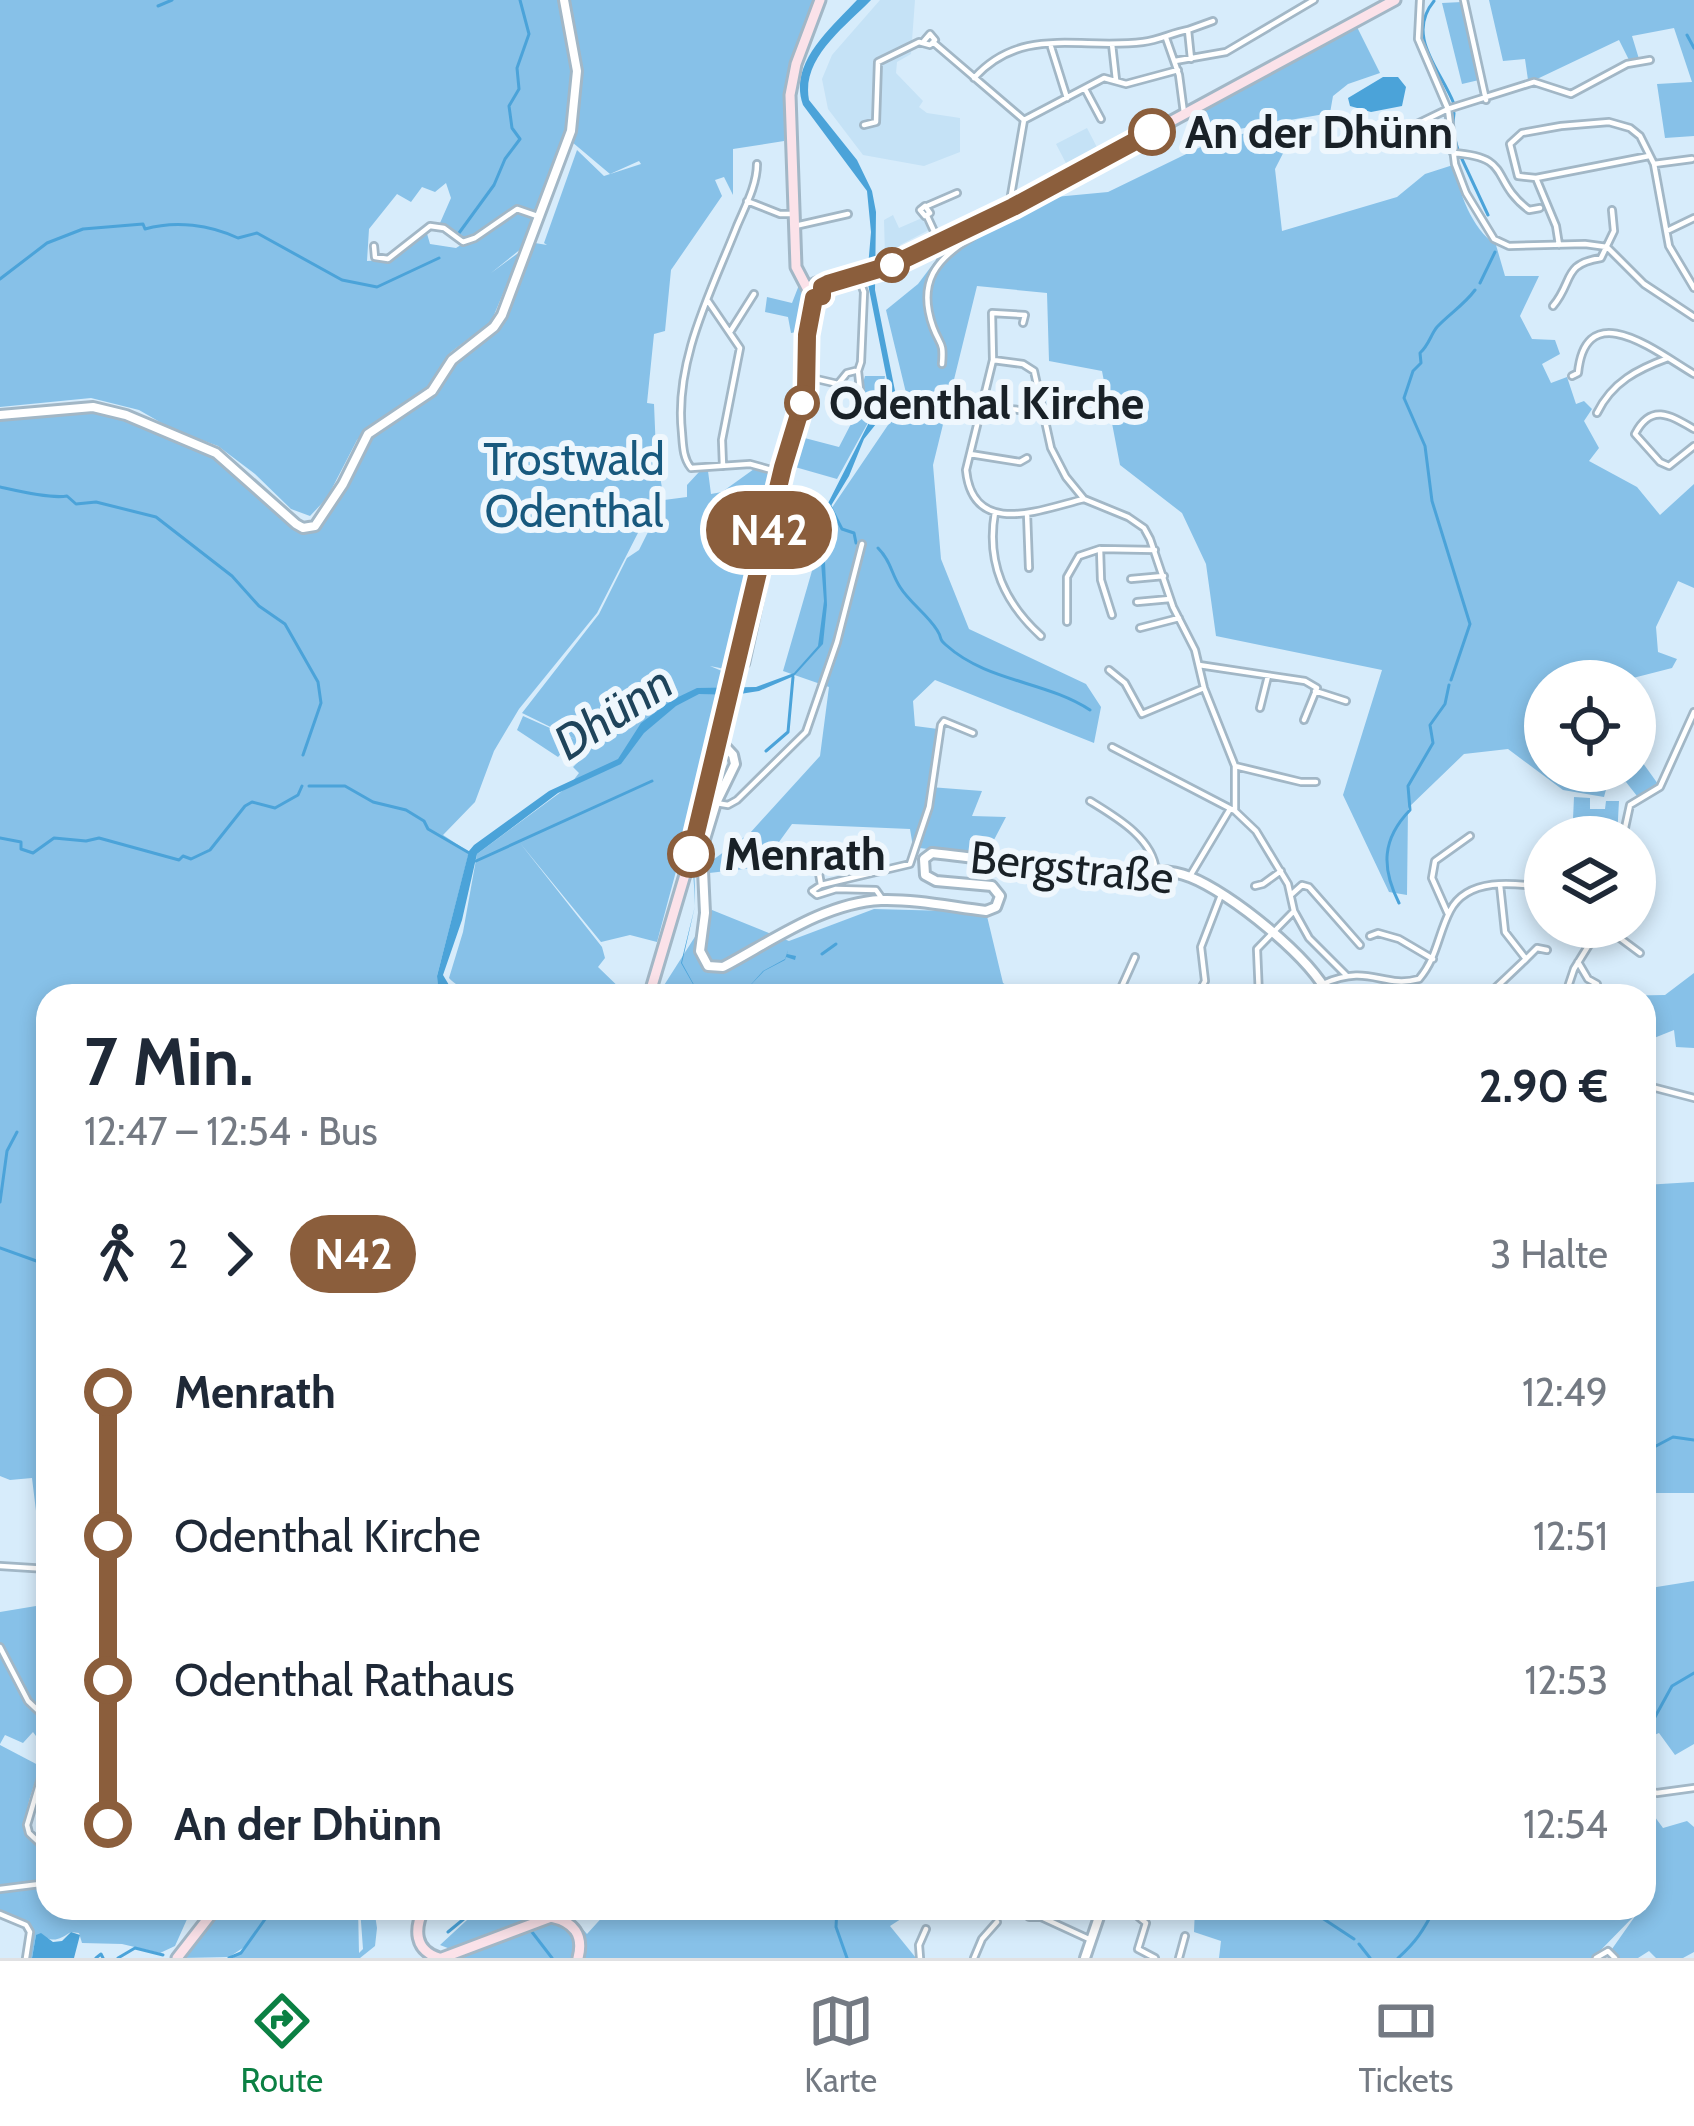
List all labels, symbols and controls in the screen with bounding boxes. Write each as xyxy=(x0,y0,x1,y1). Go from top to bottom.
place label: An der Dhünn xyxy=(1185,105,1453,159)
marker: An der Dhünn xyxy=(1130,110,1174,154)
unlabelled marker xyxy=(876,249,908,281)
place label: Odenthal Kirche xyxy=(829,376,1144,430)
marker: Odenthal Kirche xyxy=(786,387,818,419)
park label: Trostwald Odenthal xyxy=(483,432,665,538)
line badge: N42 xyxy=(700,491,838,569)
text: N42 xyxy=(730,504,808,556)
water label: Dhünn xyxy=(543,652,683,772)
map controls xyxy=(1524,660,1656,948)
button: locate xyxy=(1524,660,1656,792)
button: layers xyxy=(1524,816,1656,948)
place label: Menrath xyxy=(724,827,886,881)
street label: Bergstraße xyxy=(968,829,1176,905)
marker: Menrath xyxy=(669,832,713,876)
text: 7 Min. xyxy=(84,1021,254,1102)
text: 2.90 € xyxy=(1479,1059,1608,1113)
text: 12:47 – 12:54 · Bus xyxy=(84,1107,378,1155)
icon: walk xyxy=(84,1221,150,1287)
icon: forward xyxy=(206,1221,272,1287)
text: N42 xyxy=(314,1228,392,1280)
text: 2 xyxy=(168,1230,188,1278)
text: 3 Halte xyxy=(1490,1230,1608,1278)
text: Menrath xyxy=(174,1365,336,1419)
text: 12:49 xyxy=(1522,1368,1608,1416)
text: Odenthal Kirche xyxy=(174,1509,481,1563)
text: 12:51 xyxy=(1533,1512,1608,1560)
text: Odenthal Rathaus xyxy=(174,1653,515,1707)
text: 12:53 xyxy=(1525,1656,1608,1704)
text: An der Dhünn xyxy=(174,1797,442,1851)
text: 12:54 xyxy=(1523,1800,1608,1848)
tab: Route xyxy=(241,1988,323,2100)
tab: Karte xyxy=(804,1988,877,2100)
tab: Tickets xyxy=(1358,1988,1453,2100)

